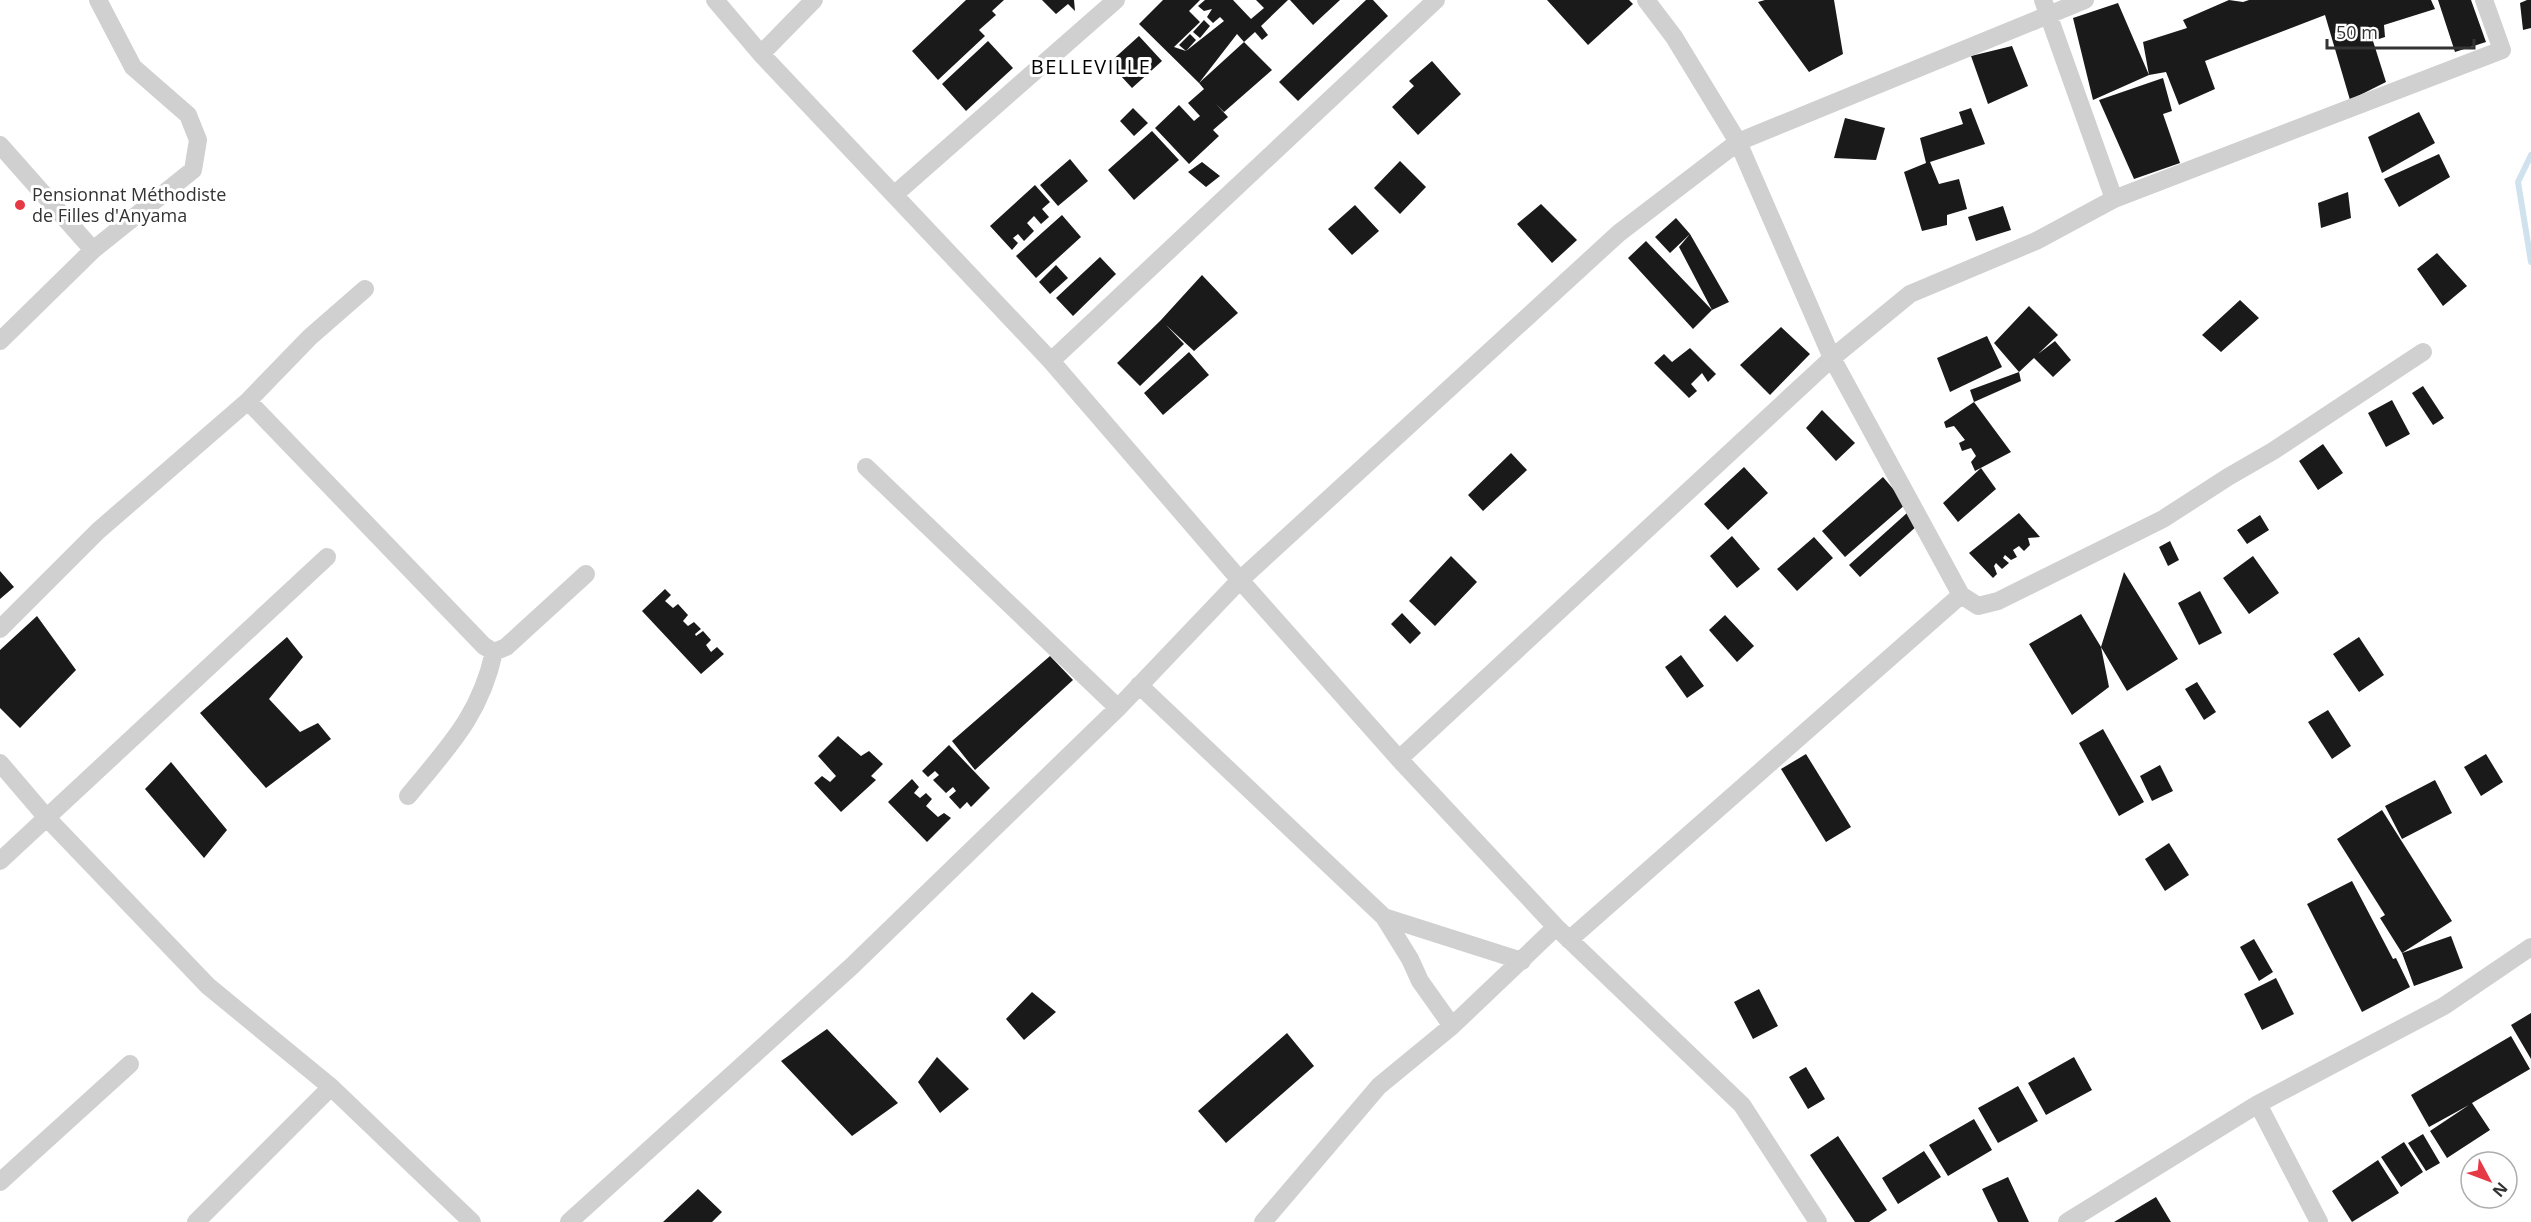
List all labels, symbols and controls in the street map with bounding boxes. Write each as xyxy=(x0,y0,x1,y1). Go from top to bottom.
scale bar xyxy=(2327,12,2474,50)
text: 50 m xyxy=(2336,20,2378,44)
district label: BELLEVILLE xyxy=(1031,53,1151,80)
place label: Pensionnat Méthodiste de Filles d'Anyama xyxy=(32,182,226,227)
marker: Pensionnat Méthodiste de Filles d'Anyama xyxy=(13,198,27,212)
north arrow xyxy=(2459,1150,2519,1210)
text: N xyxy=(2488,1178,2513,1202)

